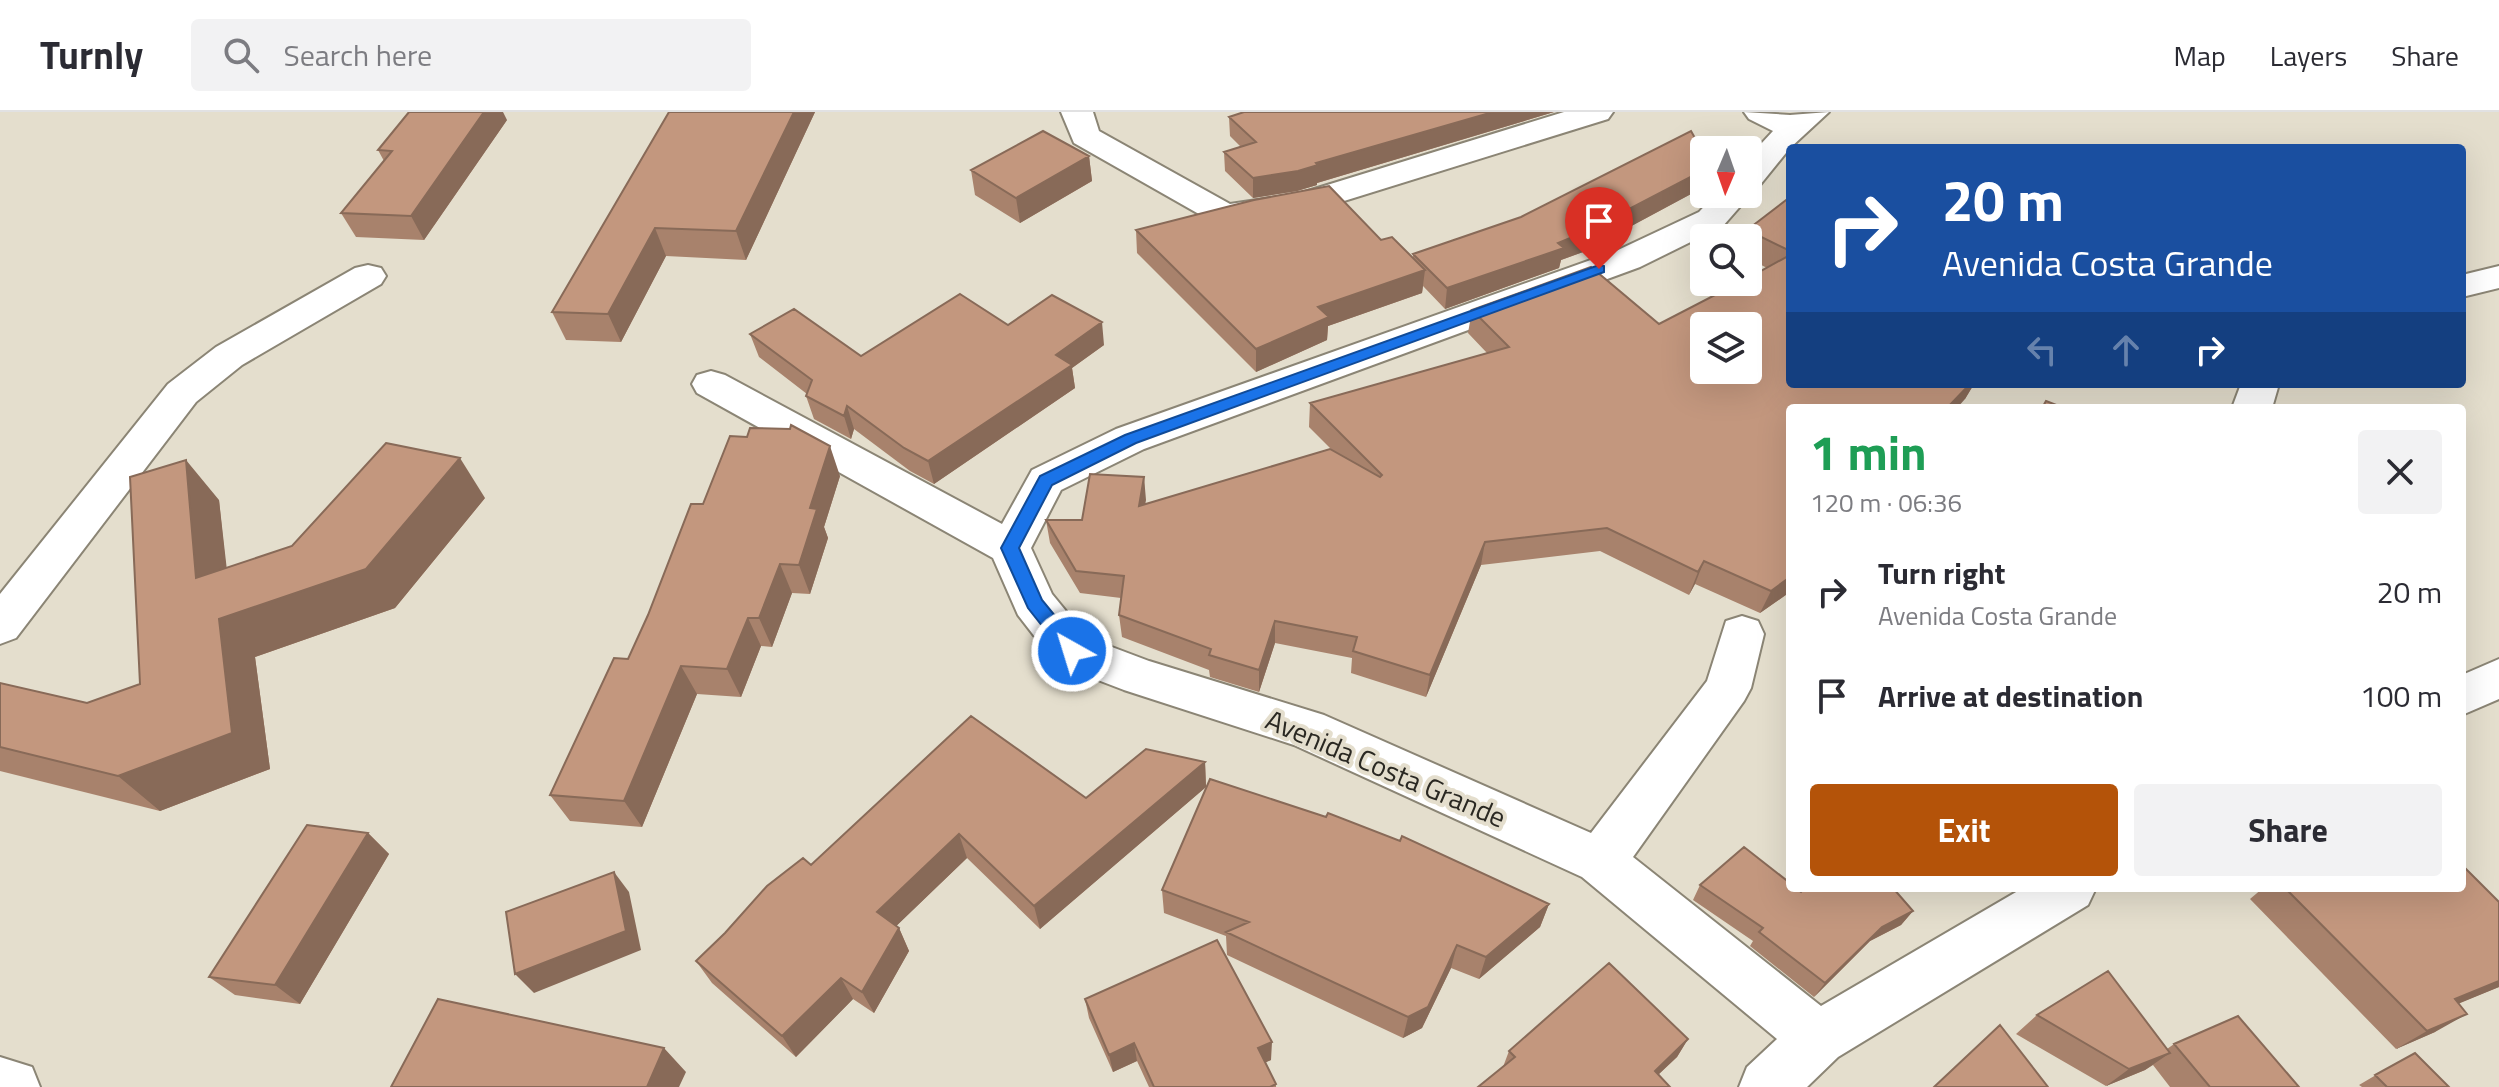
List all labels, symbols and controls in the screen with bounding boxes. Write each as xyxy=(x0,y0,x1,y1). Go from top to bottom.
search box xyxy=(191,19,751,91)
text: Turnly xyxy=(40,26,143,84)
text: Search here xyxy=(283,32,432,78)
icon: search xyxy=(219,33,263,77)
text: Map xyxy=(2173,34,2226,77)
text: Layers xyxy=(2270,34,2347,77)
text: Share xyxy=(2391,34,2459,77)
north arrow xyxy=(1690,136,1762,208)
map controls xyxy=(1690,136,1762,384)
text: 20 m xyxy=(1942,158,2064,243)
icon: right xyxy=(1810,176,1914,280)
pin xyxy=(1565,187,1633,269)
icon: arrive xyxy=(1577,199,1621,243)
button: search xyxy=(1690,224,1762,296)
text: Avenida Costa Grande xyxy=(1942,235,2273,290)
button: layers xyxy=(1690,312,1762,384)
icon: left xyxy=(2020,328,2064,372)
icon: ahead xyxy=(2104,328,2148,372)
icon: right xyxy=(2188,328,2232,372)
text: 1 min xyxy=(1810,416,1927,489)
button: close xyxy=(2358,430,2442,514)
text: 120 m · 06:36 xyxy=(1810,483,1962,522)
text: Turn right xyxy=(1878,550,2006,596)
text: 20 m xyxy=(2377,569,2442,615)
icon: right xyxy=(1810,570,1854,614)
text: Avenida Costa Grande xyxy=(1878,596,2117,635)
position arrow xyxy=(1030,609,1114,693)
text: Arrive at destination xyxy=(1878,673,2143,719)
text: 100 m xyxy=(2360,673,2442,719)
icon: arrive xyxy=(1810,674,1854,718)
street label: Avenida Costa Grande xyxy=(1259,698,1513,838)
button: Exit xyxy=(1810,784,2118,876)
button: Share xyxy=(2134,784,2442,876)

